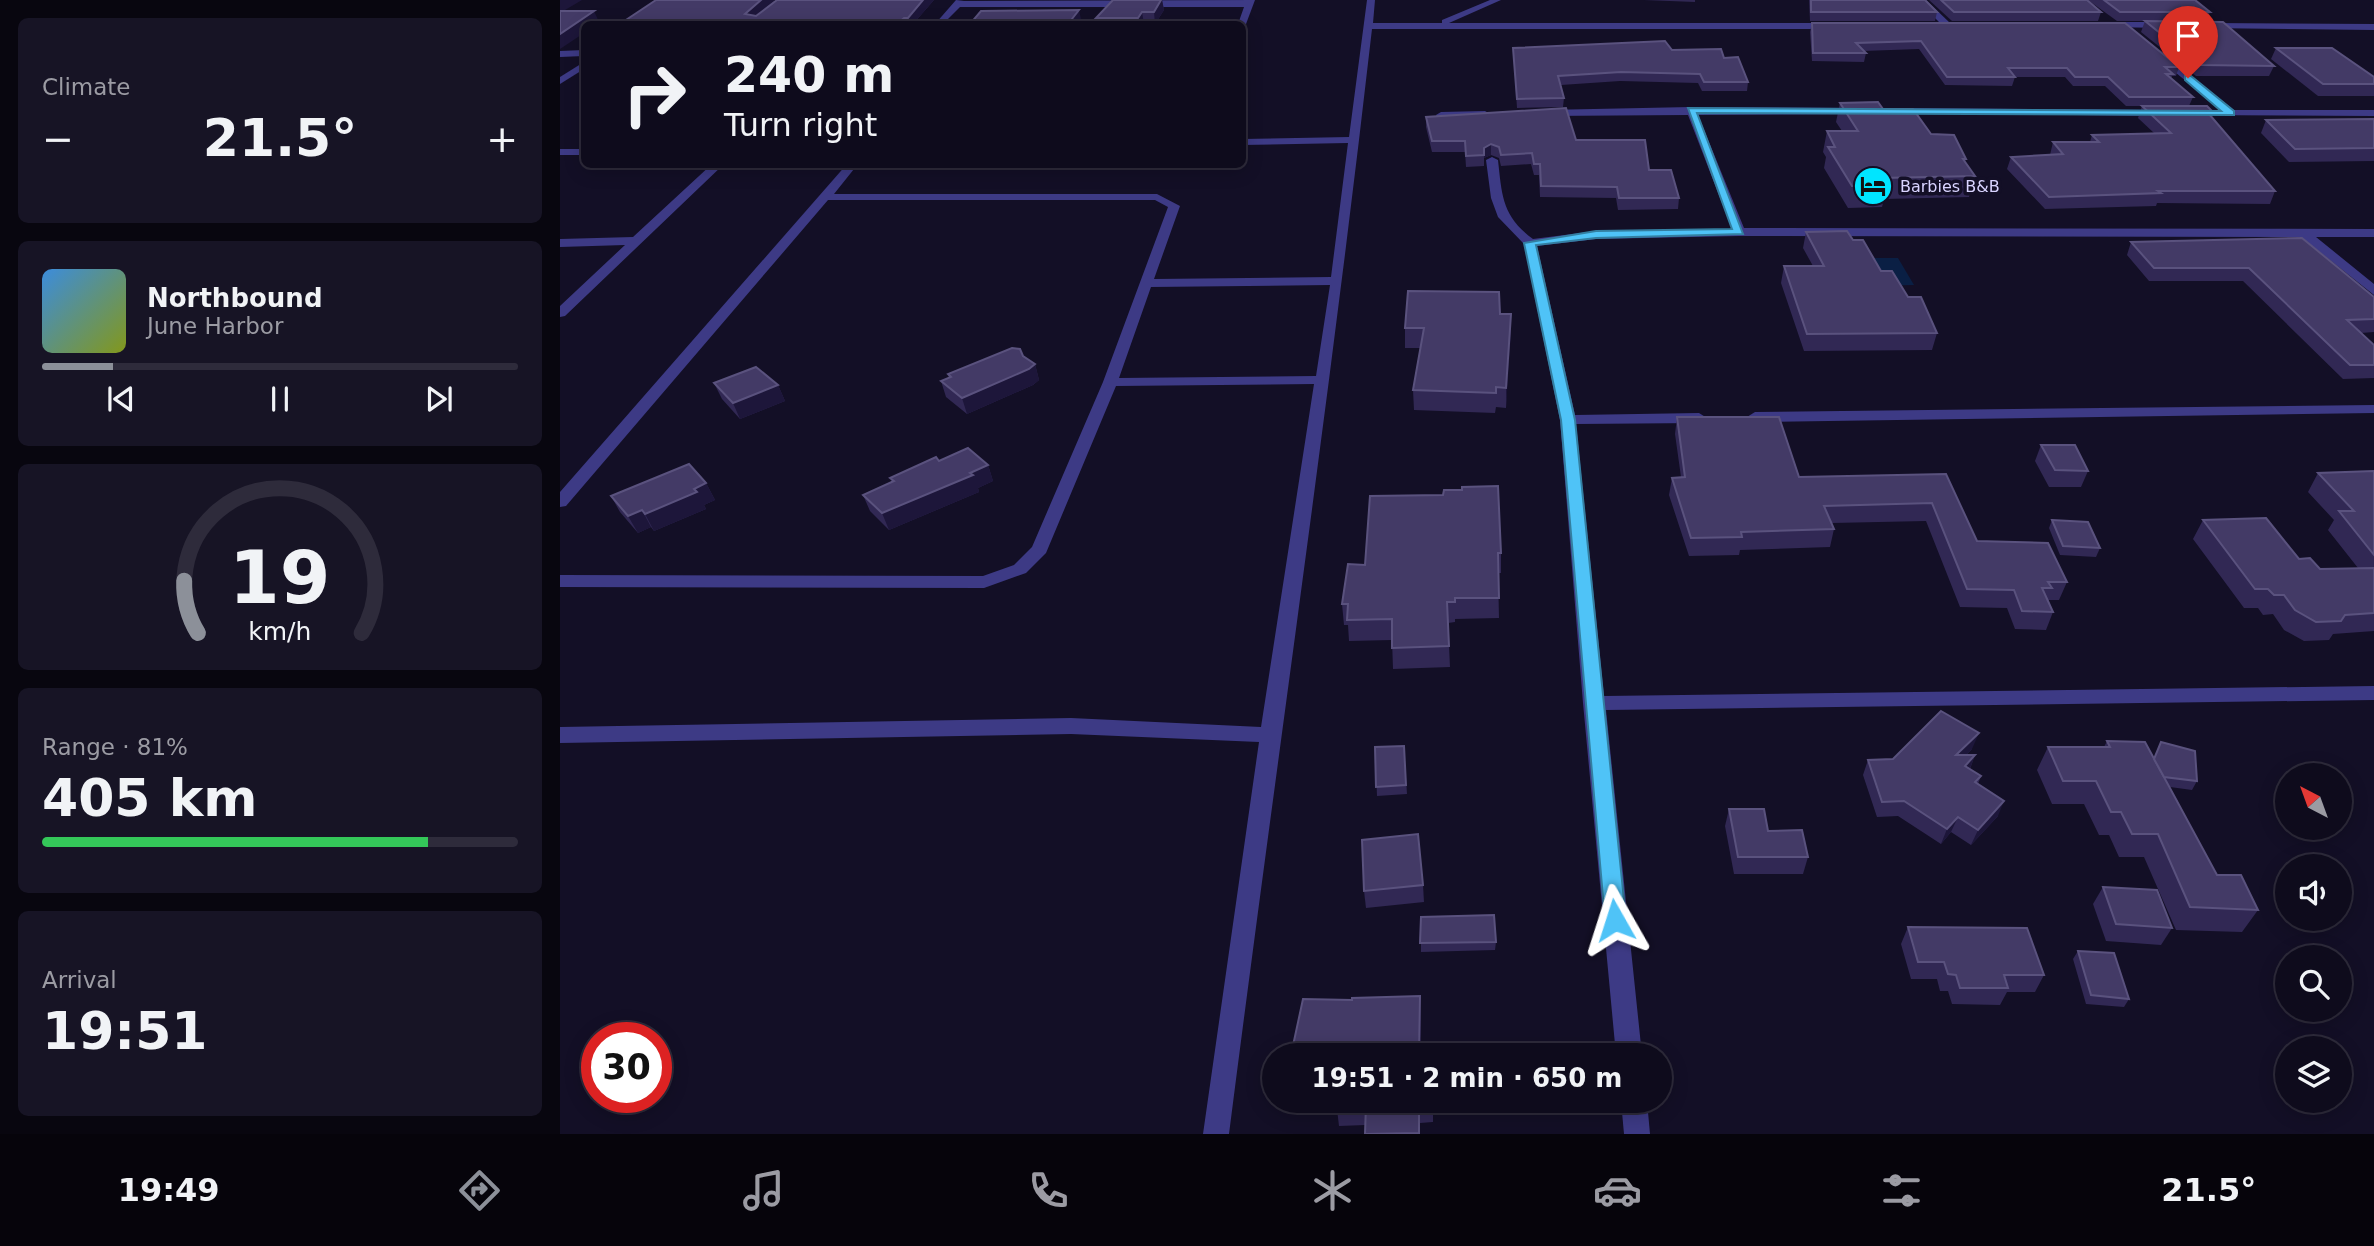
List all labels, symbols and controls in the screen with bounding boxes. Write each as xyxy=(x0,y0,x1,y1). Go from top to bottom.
pin xyxy=(2158,6,2218,78)
icon: arrive xyxy=(2169,17,2207,55)
text: 240 m xyxy=(724,47,894,104)
icon: right xyxy=(609,49,700,140)
text: Climate xyxy=(42,74,131,100)
text: Turn right xyxy=(724,106,877,144)
text: 21.5° xyxy=(203,108,357,168)
text: − xyxy=(42,117,74,161)
text: + xyxy=(486,117,518,161)
hotel icon: Barbies B&B xyxy=(1852,165,1894,207)
place label: Barbies B&B xyxy=(1900,177,2000,196)
text: Northbound xyxy=(147,283,323,313)
text: June Harbor xyxy=(147,313,283,339)
icon: previous xyxy=(102,380,140,418)
icon: pause xyxy=(261,380,299,418)
icon: next xyxy=(420,380,458,418)
text: 19 xyxy=(229,535,331,620)
text: km/h xyxy=(248,617,312,646)
text: Range · 81% xyxy=(42,734,188,760)
north arrow xyxy=(2275,763,2352,840)
map controls xyxy=(2275,763,2352,1113)
text: 405 km xyxy=(42,768,257,828)
button: sound xyxy=(2275,854,2352,931)
position arrow xyxy=(1578,883,1652,957)
button: search xyxy=(2275,945,2352,1022)
text: Arrival xyxy=(42,967,117,993)
text: 19:51 xyxy=(42,1001,208,1061)
speed limit sign: 30 xyxy=(581,1022,672,1113)
button: layers xyxy=(2275,1036,2352,1113)
text: 19:51 · 2 min · 650 m xyxy=(1312,1063,1622,1093)
icon: directions xyxy=(455,1166,504,1215)
icon: music xyxy=(739,1166,788,1215)
icon: phone xyxy=(1024,1166,1073,1215)
icon: climate xyxy=(1308,1166,1357,1215)
icon: car xyxy=(1593,1166,1642,1215)
icon: filters xyxy=(1877,1166,1926,1215)
text: 19:49 xyxy=(118,1171,220,1209)
text: 21.5° xyxy=(2161,1171,2256,1209)

